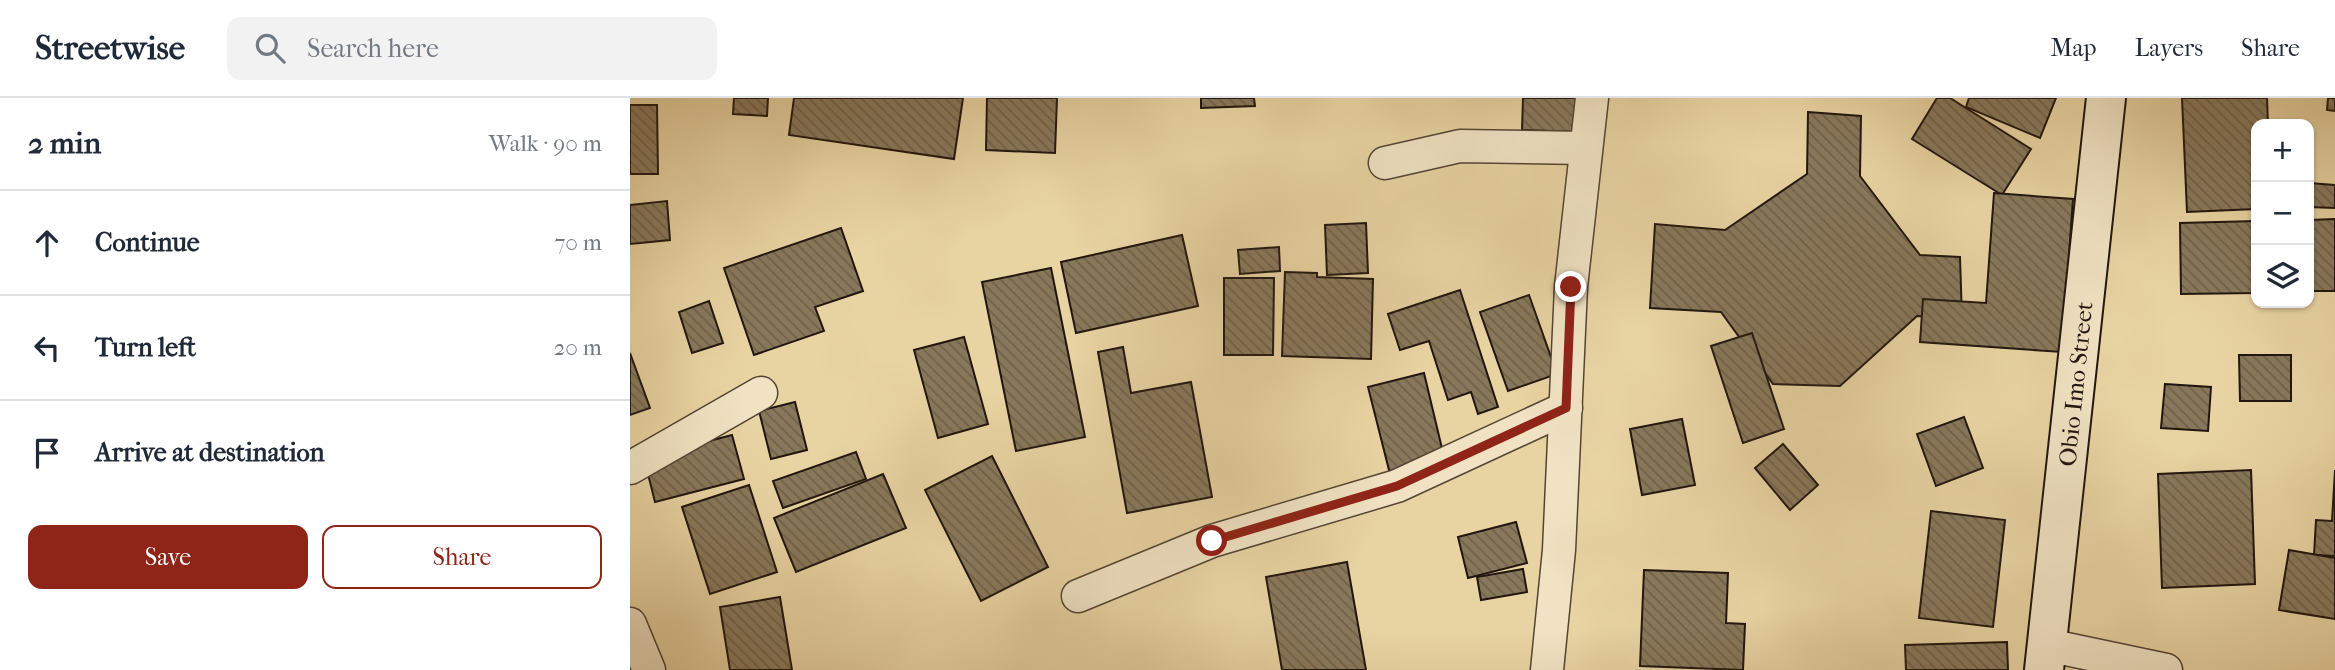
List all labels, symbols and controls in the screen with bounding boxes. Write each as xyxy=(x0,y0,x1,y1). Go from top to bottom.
search box xyxy=(227,17,717,80)
text: Streetwise xyxy=(35,29,185,68)
icon: search xyxy=(251,29,289,67)
text: Search here xyxy=(307,33,439,64)
text: Map xyxy=(2051,34,2097,62)
text: Layers xyxy=(2135,34,2203,62)
text: Share xyxy=(2241,34,2300,62)
map controls xyxy=(2251,119,2314,308)
button: + xyxy=(2251,119,2314,182)
text: 2 min xyxy=(28,126,101,161)
text: Walk · 90 m xyxy=(489,130,602,157)
button: − xyxy=(2251,182,2314,245)
icon: ahead xyxy=(28,224,66,262)
text: Continue xyxy=(95,227,200,258)
text: 70 m xyxy=(554,229,602,256)
button: layers xyxy=(2251,245,2314,308)
route end xyxy=(1555,271,1586,302)
street label: Obio Imo Street xyxy=(2053,300,2099,468)
icon: left xyxy=(28,329,66,367)
text: Turn left xyxy=(95,332,196,363)
text: 20 m xyxy=(553,334,602,361)
icon: arrive xyxy=(28,434,66,472)
text: Arrive at destination xyxy=(95,437,325,468)
button: Save xyxy=(28,525,308,589)
button: Share xyxy=(322,525,602,589)
route start xyxy=(1196,525,1227,556)

